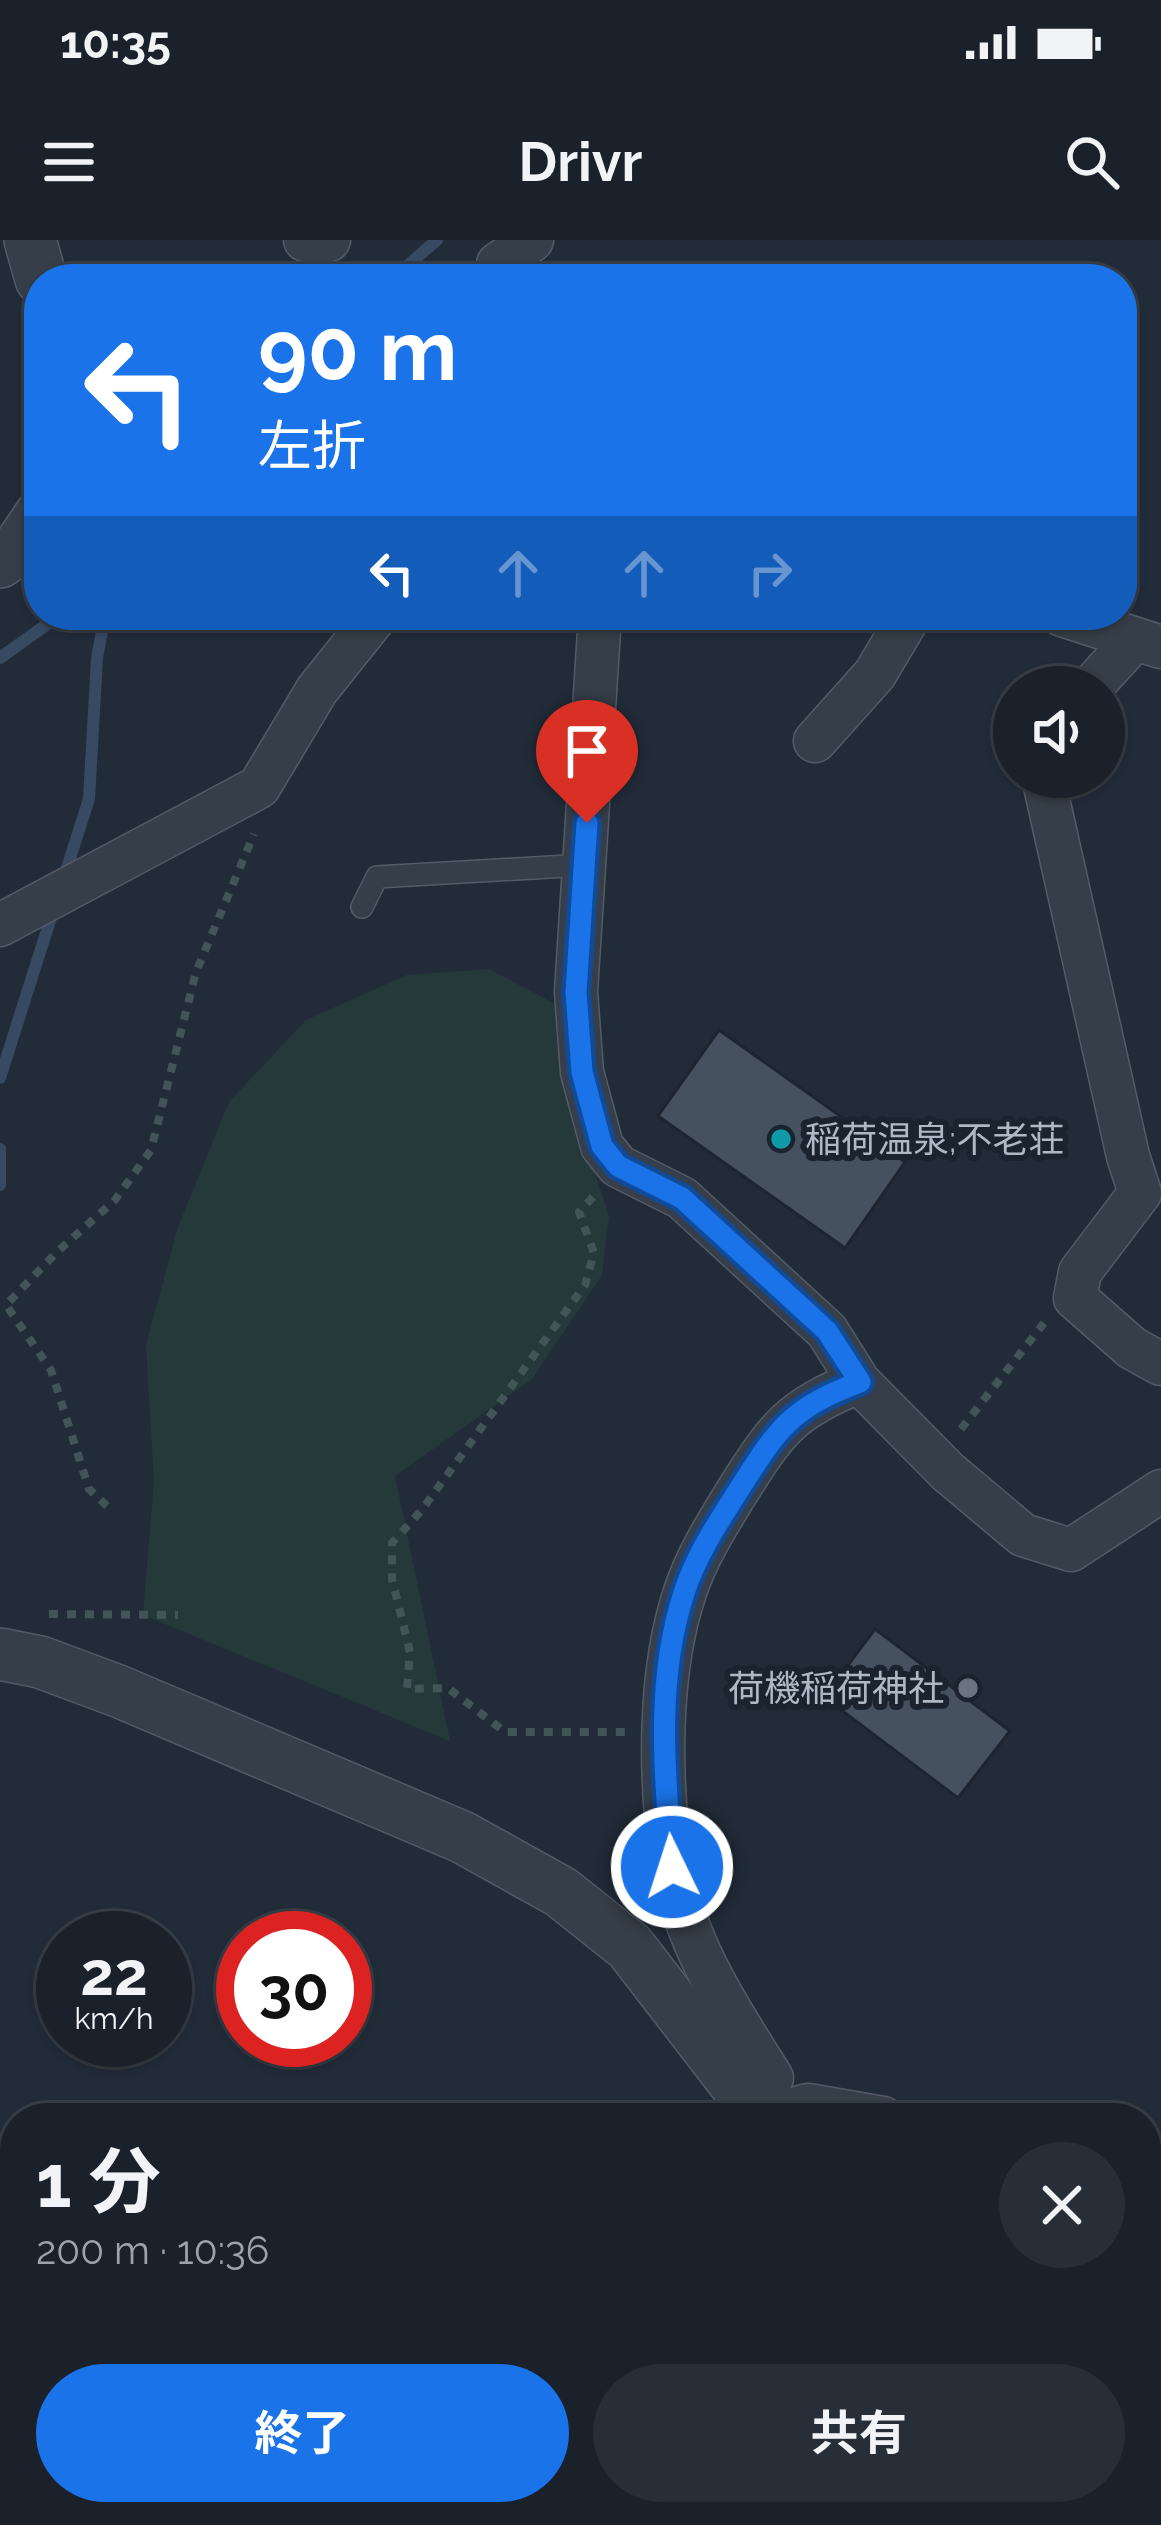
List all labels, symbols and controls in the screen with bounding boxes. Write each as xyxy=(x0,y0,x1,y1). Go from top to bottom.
text: 10:35 xyxy=(60,16,171,69)
icon: menu xyxy=(36,129,102,195)
icon: search xyxy=(1059,129,1125,195)
text: Drivr xyxy=(519,130,642,194)
text: 90 m xyxy=(258,301,457,400)
icon: left xyxy=(60,312,216,468)
text: 左折 xyxy=(258,414,366,478)
icon: left xyxy=(359,540,425,606)
icon: ahead xyxy=(485,540,551,606)
icon: ahead xyxy=(611,540,677,606)
icon: right xyxy=(737,540,803,606)
map controls xyxy=(993,666,1125,798)
button: sound xyxy=(993,666,1125,798)
pin xyxy=(536,700,638,823)
icon: arrive xyxy=(554,718,620,784)
place label: 稲荷温泉;不老荘 xyxy=(805,1118,1064,1160)
marker: 稲荷温泉;不老荘 xyxy=(768,1126,794,1152)
place label: 荷機稲荷神社 xyxy=(728,1667,944,1709)
marker: 荷機稲荷神社 xyxy=(955,1675,981,1701)
position arrow xyxy=(609,1804,735,1930)
speed limit sign: 30 xyxy=(216,1911,372,2067)
text: 22 xyxy=(80,1939,148,2009)
text: km/h xyxy=(74,2001,154,2036)
text: 1 分 xyxy=(36,2139,161,2224)
button: close xyxy=(999,2142,1125,2268)
text: 200 m · 10:36 xyxy=(36,2227,269,2273)
button: 終了 xyxy=(36,2364,569,2502)
button: 共有 xyxy=(593,2364,1125,2502)

